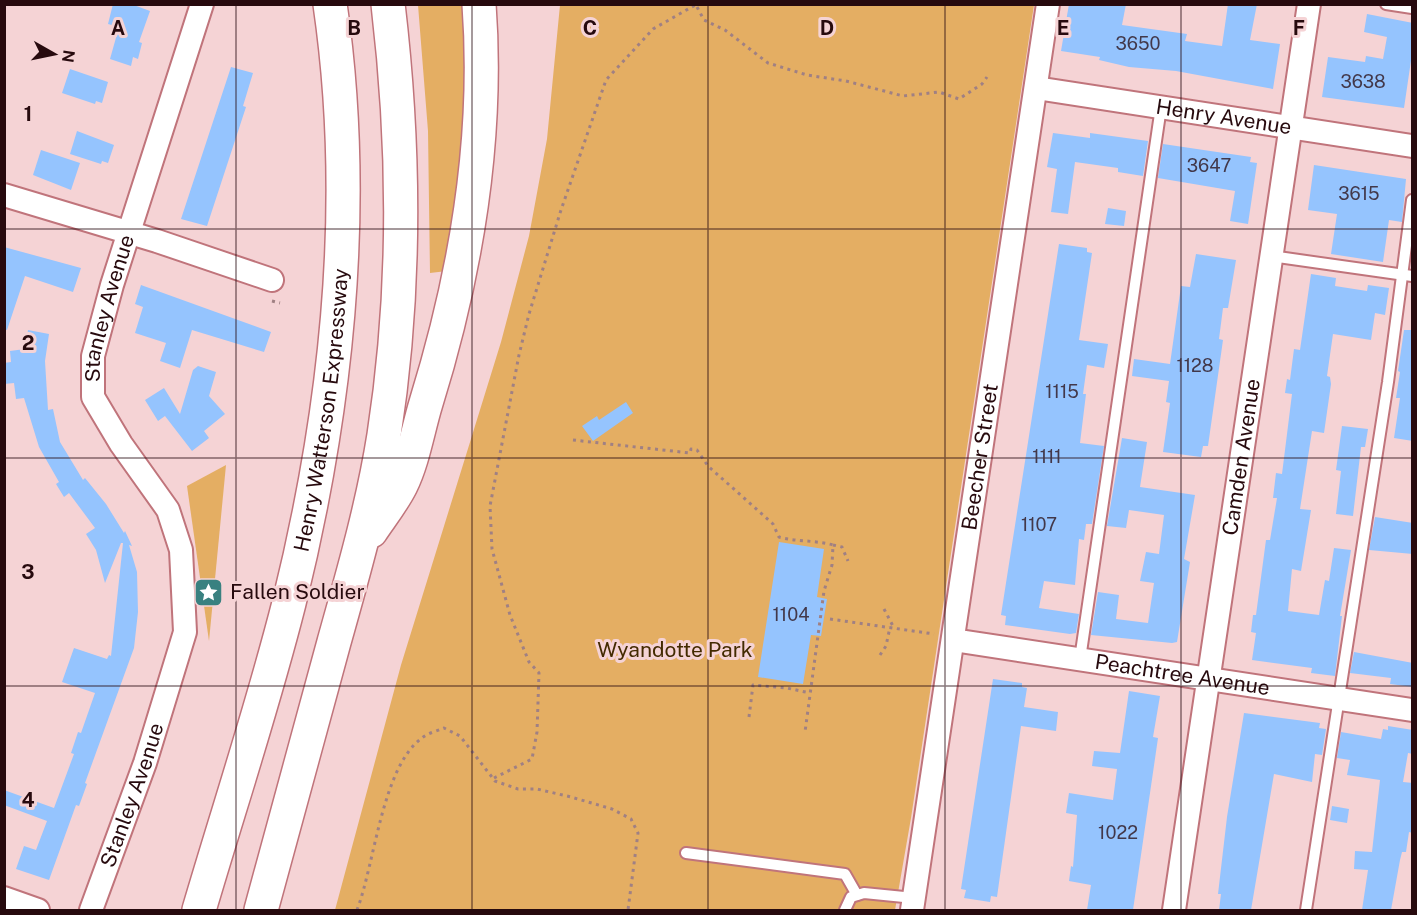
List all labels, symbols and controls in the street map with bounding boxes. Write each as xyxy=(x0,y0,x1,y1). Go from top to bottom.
text: A xyxy=(111,16,125,40)
text: B xyxy=(347,16,361,40)
text: C xyxy=(583,16,597,40)
text: D xyxy=(820,16,834,40)
text: E xyxy=(1057,16,1069,40)
text: F xyxy=(1293,16,1305,40)
north arrow xyxy=(24,24,84,84)
house number: 3650 xyxy=(1116,33,1160,54)
text: N xyxy=(58,49,79,64)
house number: 3638 xyxy=(1340,71,1386,92)
street label: Henry Avenue xyxy=(1154,94,1293,139)
text: 1 xyxy=(24,102,32,126)
house number: 3647 xyxy=(1187,155,1231,176)
house number: 3615 xyxy=(1338,183,1380,204)
street label: Stanley Avenue xyxy=(79,232,139,382)
street label: Henry Watterson Expressway xyxy=(288,267,353,554)
text: 2 xyxy=(22,331,34,355)
house number: 1128 xyxy=(1176,355,1214,376)
street label: Camden Avenue xyxy=(1217,377,1265,537)
house number: 1115 xyxy=(1045,381,1079,402)
street label: Beecher Street xyxy=(956,382,1003,532)
house number: 1111 xyxy=(1032,446,1062,467)
house number: 1107 xyxy=(1021,514,1057,535)
text: 3 xyxy=(21,560,35,584)
place icon: Fallen Soldier xyxy=(193,576,225,608)
place label: Fallen Soldier xyxy=(230,579,365,604)
house number: 1104 xyxy=(773,604,809,625)
park label: Wyandotte Park xyxy=(597,637,753,662)
street label: Peachtree Avenue xyxy=(1093,649,1272,700)
street label: Stanley Avenue xyxy=(95,720,169,871)
text: 4 xyxy=(21,788,35,812)
house number: 1022 xyxy=(1098,822,1138,843)

